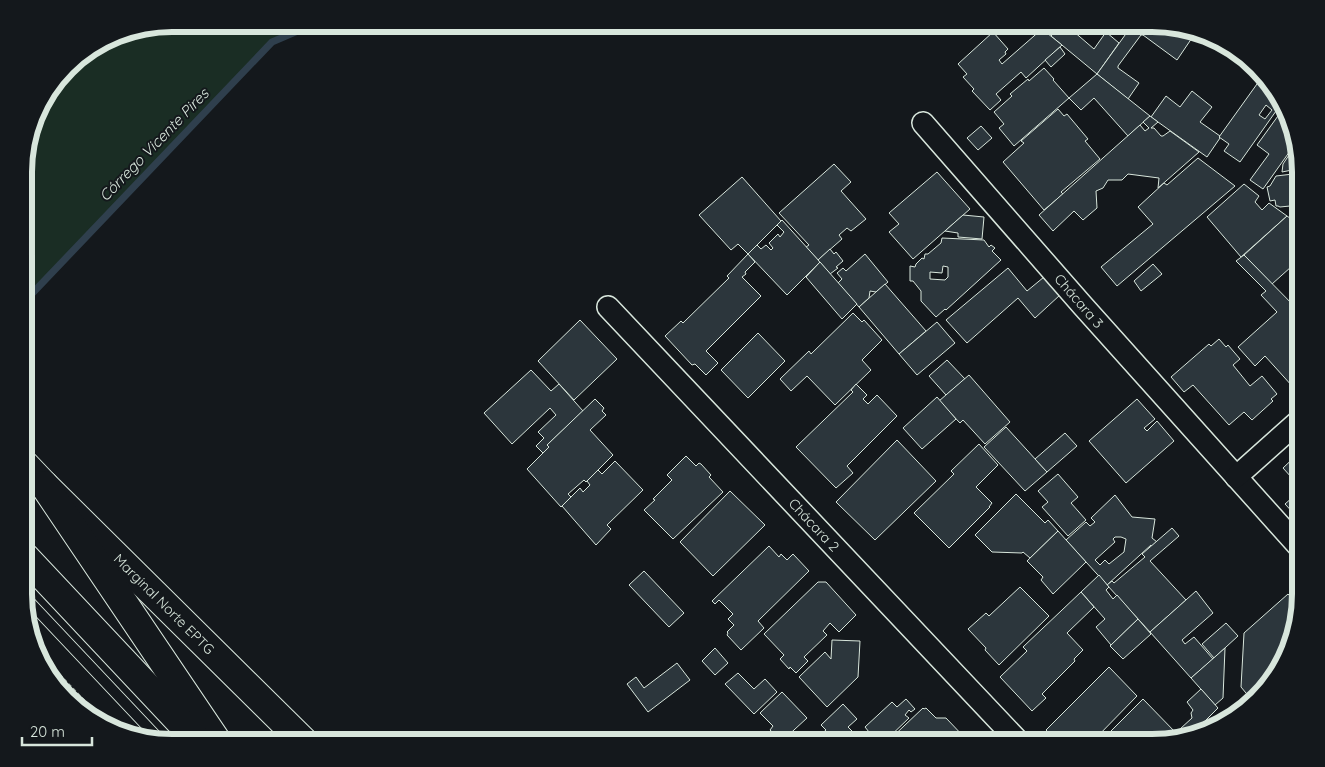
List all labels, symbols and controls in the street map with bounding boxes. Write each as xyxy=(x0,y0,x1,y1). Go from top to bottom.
water label: Córrego Vicente Pires xyxy=(95,84,213,205)
street label: Chácara 3 xyxy=(1050,270,1108,332)
street label: Chácara 2 xyxy=(785,495,843,556)
street label: Marginal Norte EPTG xyxy=(110,550,218,658)
scale bar xyxy=(22,714,92,746)
text: 20 m xyxy=(30,722,65,741)

